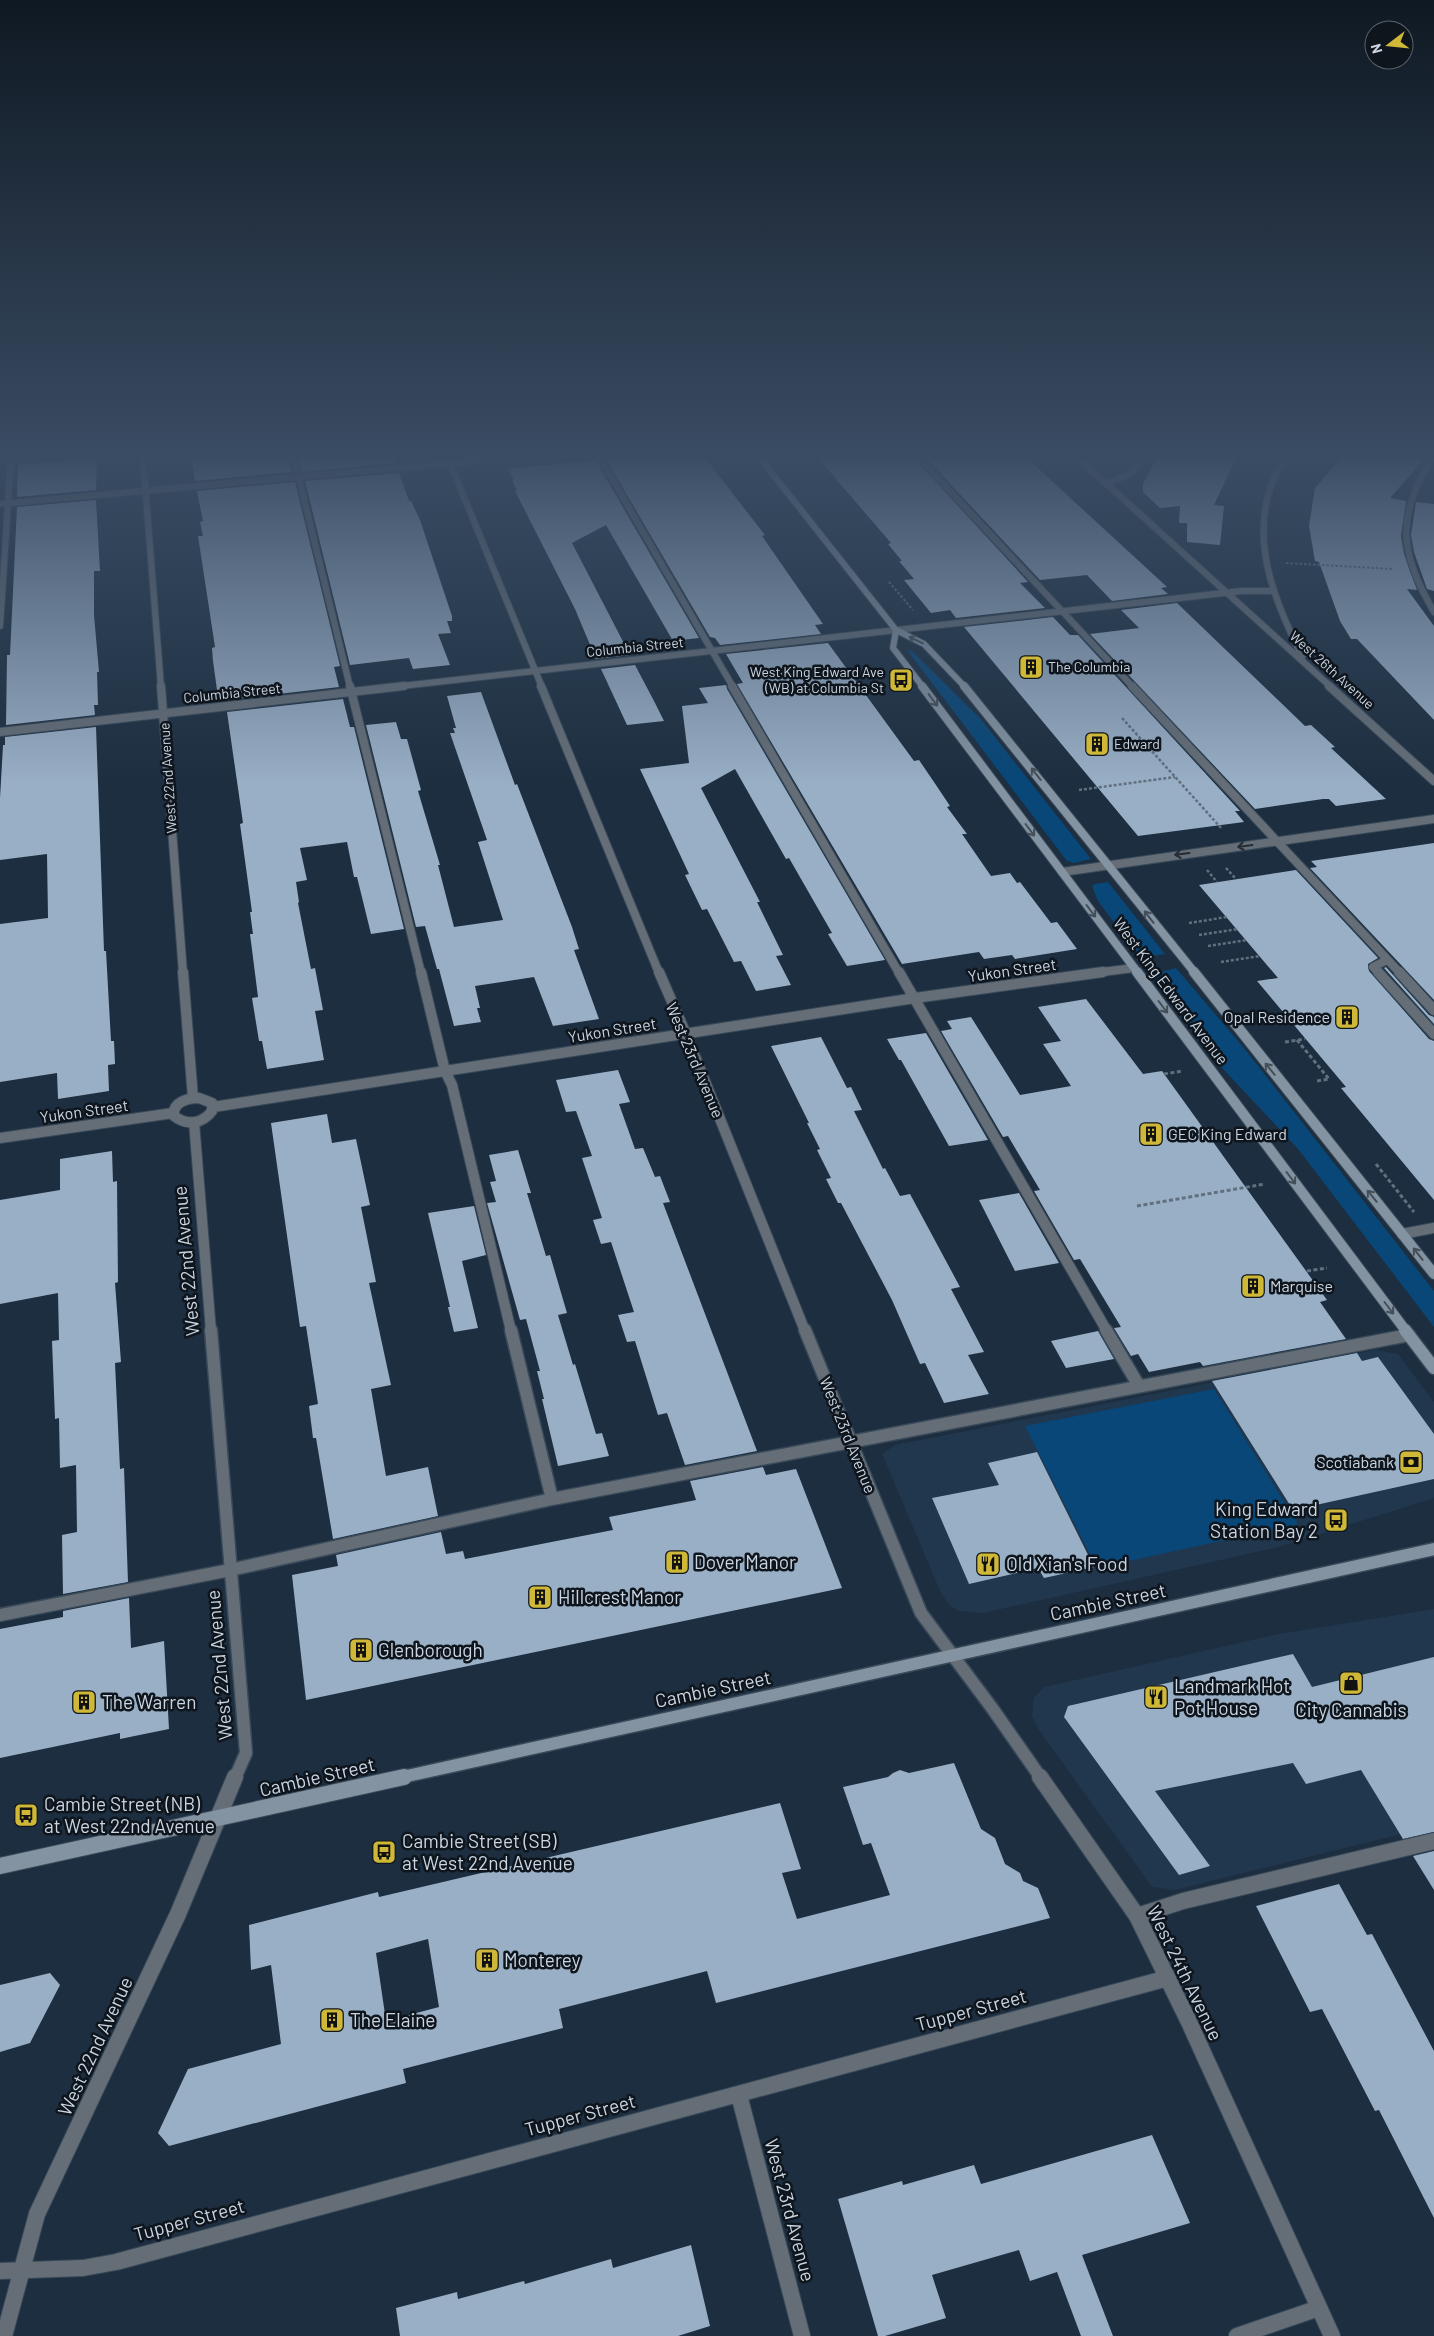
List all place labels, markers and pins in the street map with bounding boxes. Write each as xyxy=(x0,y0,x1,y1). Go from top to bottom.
building icon: The Columbia xyxy=(1018,654,1044,680)
place label: The Columbia xyxy=(1048,658,1130,675)
place label: West King Edward Ave (WB) at Columbia St xyxy=(750,663,884,696)
bus stop icon: West King Edward Ave (WB) at Columbia St xyxy=(888,667,914,693)
building icon: Edward xyxy=(1084,731,1110,757)
place label: Edward xyxy=(1114,735,1160,752)
building icon: Opal Residence xyxy=(1334,1004,1360,1030)
place label: Opal Residence xyxy=(1224,1007,1330,1026)
building icon: GEC King Edward xyxy=(1138,1121,1164,1147)
place label: GEC King Edward xyxy=(1168,1124,1287,1143)
building icon: Marquise xyxy=(1240,1273,1266,1299)
place label: Marquise xyxy=(1270,1276,1333,1295)
bank icon: Scotiabank xyxy=(1398,1449,1424,1475)
place label: Scotiabank xyxy=(1316,1452,1394,1471)
place label: King Edward Station Bay 2 xyxy=(1210,1497,1318,1542)
bus stop icon: King Edward Station Bay 2 xyxy=(1323,1507,1349,1533)
building icon: Dover Manor xyxy=(664,1549,690,1575)
place label: Dover Manor xyxy=(694,1550,796,1573)
restaurant icon: Old Xian's Food xyxy=(975,1551,1001,1577)
place label: Old Xian's Food xyxy=(1006,1552,1128,1575)
building icon: Hillcrest Manor xyxy=(527,1584,553,1610)
place label: Hillcrest Manor xyxy=(558,1585,681,1608)
building icon: Glenborough xyxy=(348,1637,374,1663)
place label: Glenborough xyxy=(378,1638,483,1661)
shop icon: City Cannabis xyxy=(1338,1670,1364,1696)
place label: Landmark Hot Pot House xyxy=(1174,1674,1290,1719)
restaurant icon: Landmark Hot Pot House xyxy=(1143,1684,1169,1710)
building icon: The Warren xyxy=(71,1689,97,1715)
place label: The Warren xyxy=(102,1690,196,1713)
place label: City Cannabis xyxy=(1295,1698,1407,1721)
place label: Cambie Street (NB) at West 22nd Avenue xyxy=(44,1792,215,1837)
bus stop icon: Cambie Street (NB) at West 22nd Avenue xyxy=(13,1802,39,1828)
place label: Cambie Street (SB) at West 22nd Avenue xyxy=(402,1829,573,1874)
bus stop icon: Cambie Street (SB) at West 22nd Avenue xyxy=(371,1839,397,1865)
building icon: Monterey xyxy=(474,1947,500,1973)
place label: Monterey xyxy=(504,1948,581,1971)
building icon: The Elaine xyxy=(319,2007,345,2033)
place label: The Elaine xyxy=(350,2008,436,2031)

